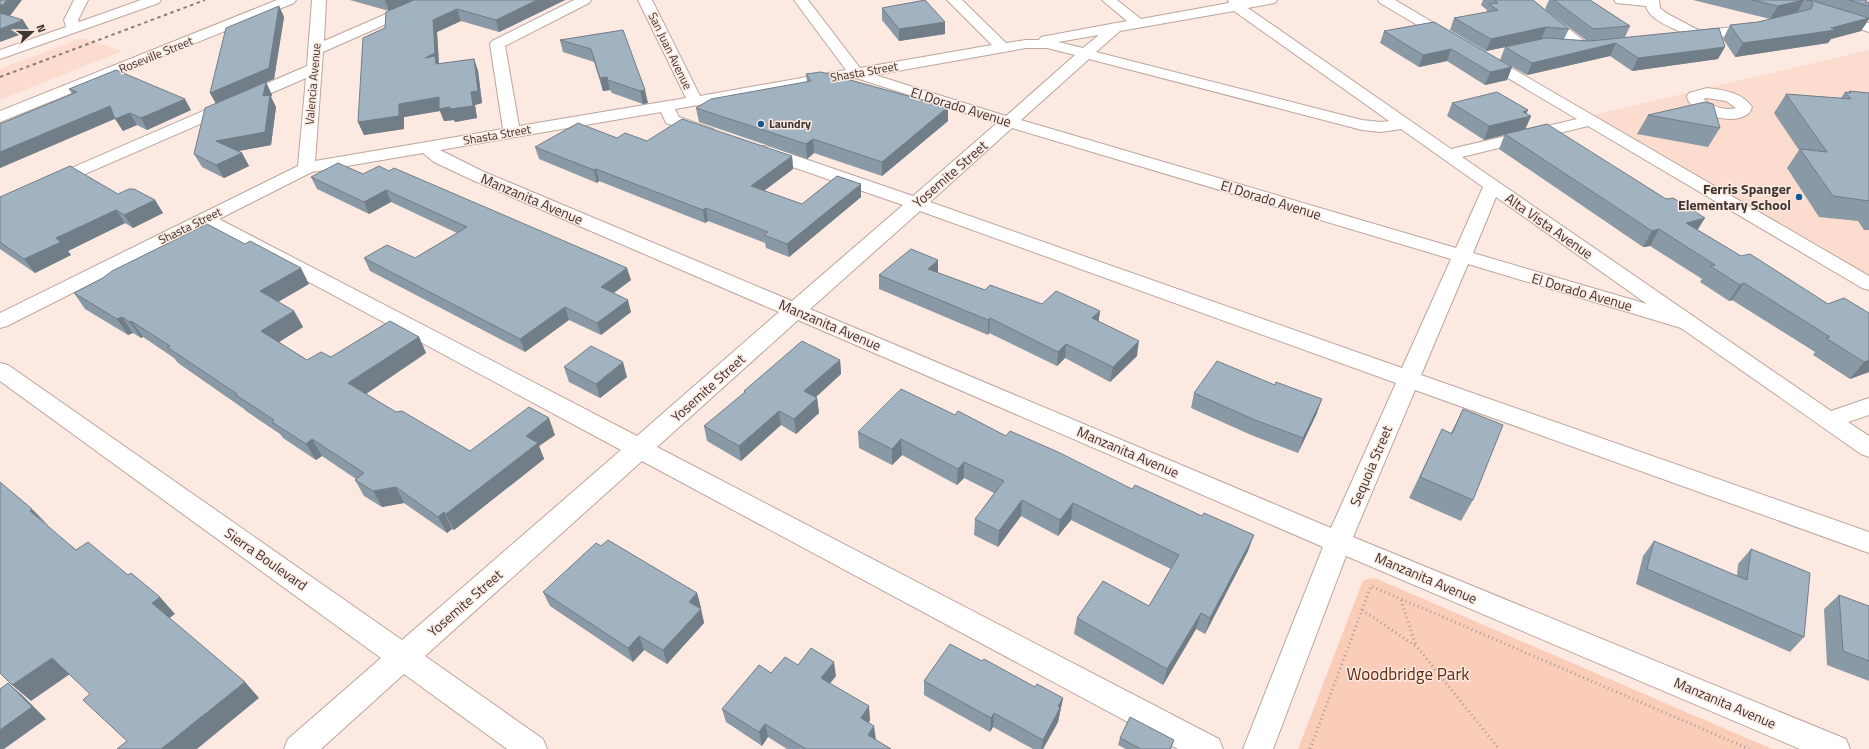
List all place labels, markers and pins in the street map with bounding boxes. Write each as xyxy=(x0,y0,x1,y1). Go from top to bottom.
place label: Laundry xyxy=(769,114,811,133)
marker: Laundry xyxy=(756,119,766,129)
place label: Ferris Spanger Elementary School xyxy=(1678,178,1791,215)
marker: Ferris Spanger Elementary School xyxy=(1794,192,1804,202)

